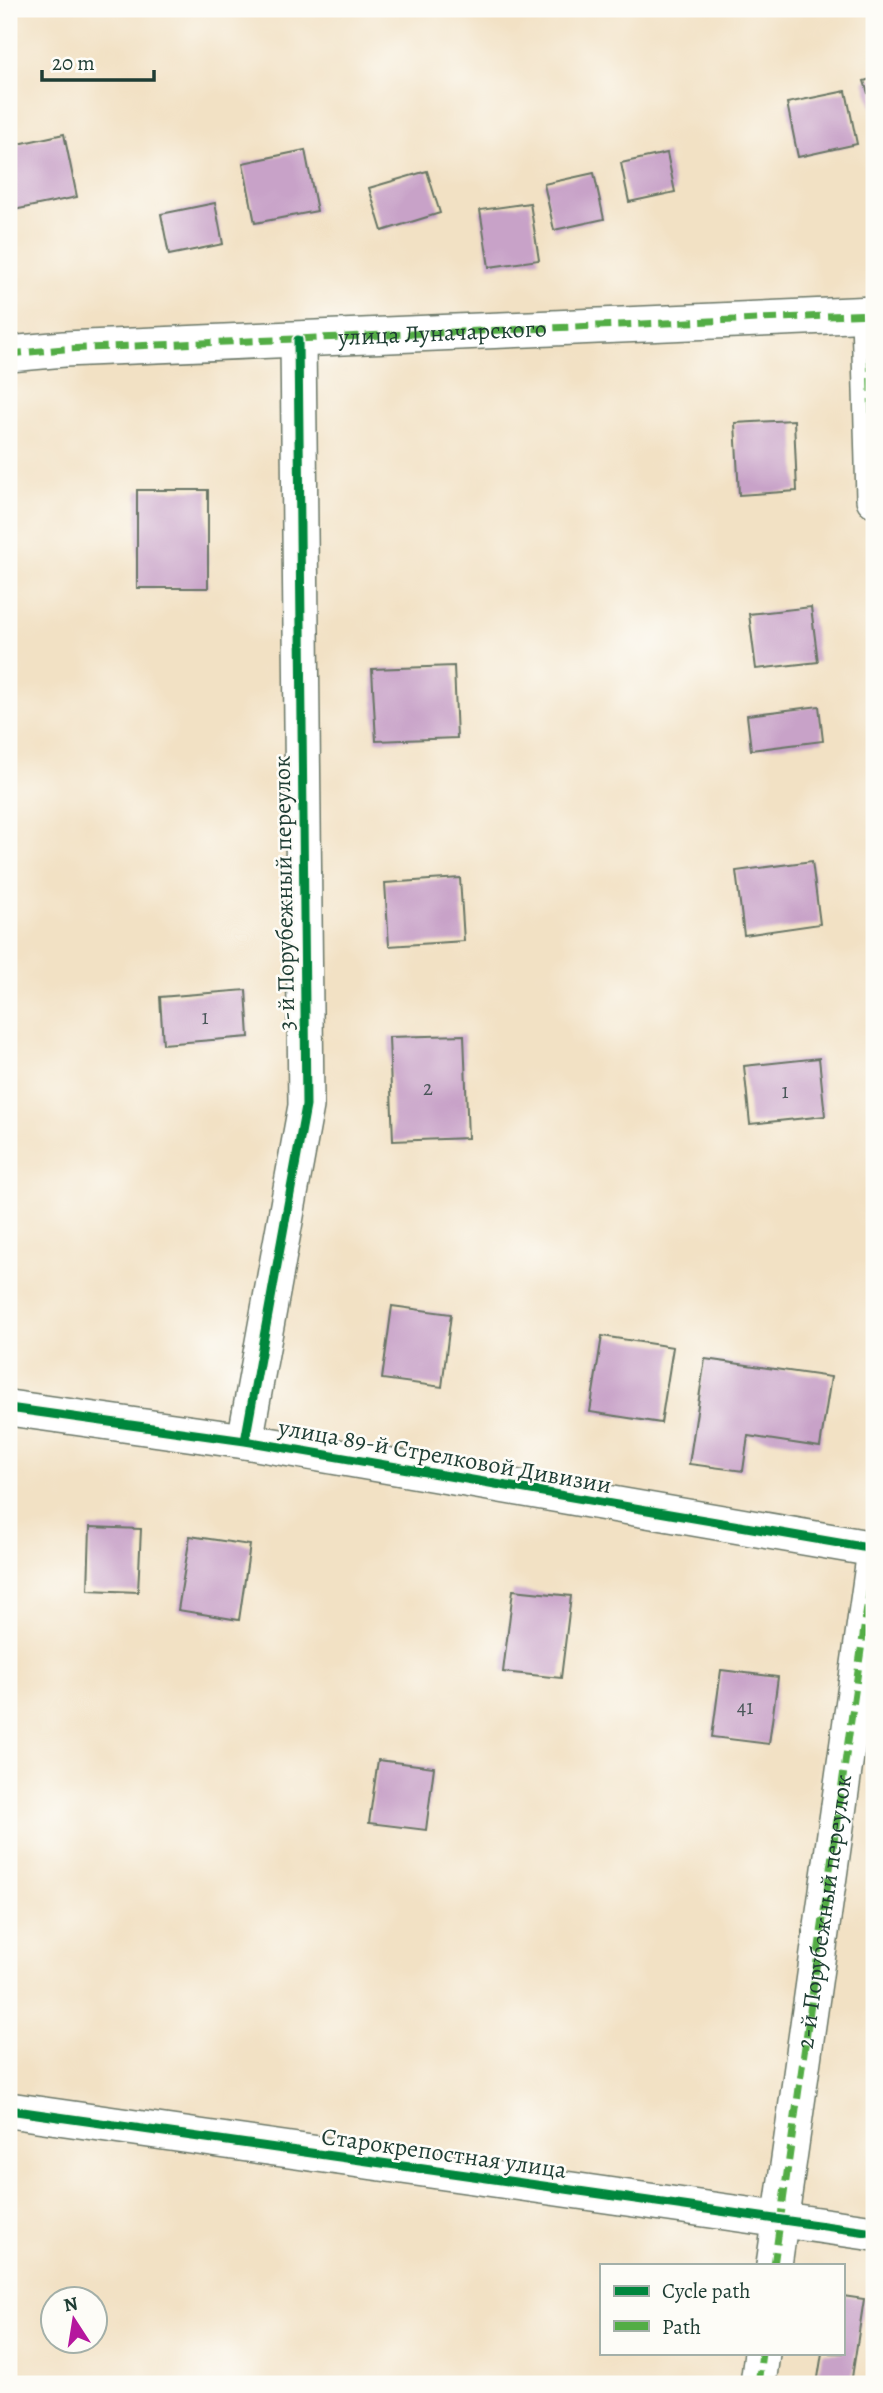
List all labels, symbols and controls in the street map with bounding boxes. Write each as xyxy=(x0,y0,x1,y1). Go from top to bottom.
scale bar xyxy=(42,38,154,82)
text: 20 m xyxy=(52,49,95,77)
street label: улица Луначарского xyxy=(336,312,547,353)
street label: 3-й Порубежный переулок xyxy=(266,755,302,1031)
house number: 1 xyxy=(201,1003,209,1031)
house number: 2 xyxy=(423,1074,433,1102)
house number: 1 xyxy=(781,1077,789,1105)
street label: улица 89-й Стрелковой Дивизии xyxy=(275,1411,614,1501)
house number: 41 xyxy=(737,1693,753,1721)
street label: 2-й Порубежный переулок xyxy=(789,1772,859,2051)
street label: Старокрепостная улица xyxy=(319,2120,569,2186)
legend xyxy=(600,2264,844,2354)
text: Cycle path xyxy=(662,2277,751,2305)
north arrow xyxy=(38,2284,108,2354)
text: N xyxy=(61,2290,80,2319)
text: Path xyxy=(662,2313,701,2341)

